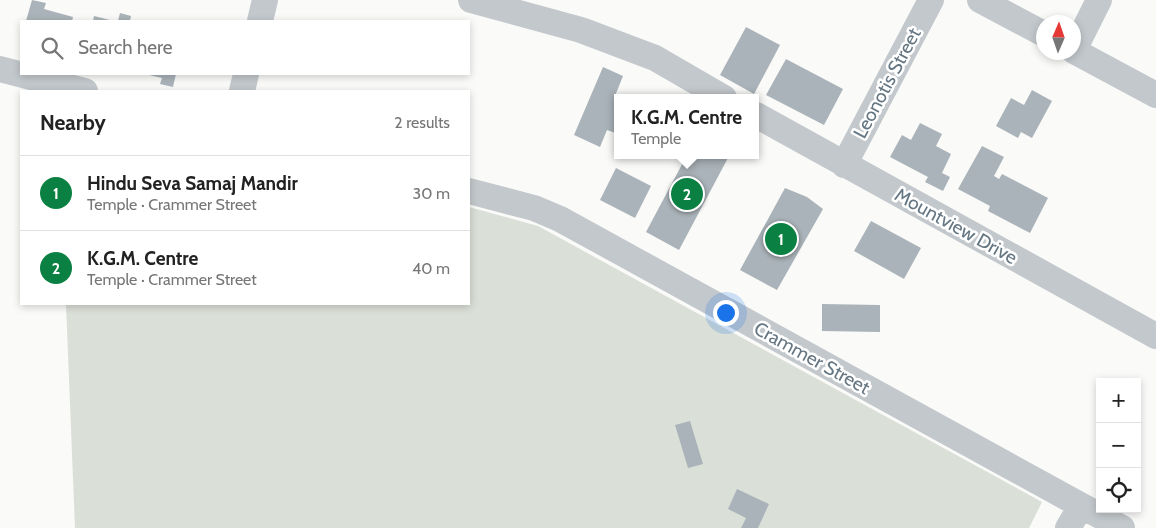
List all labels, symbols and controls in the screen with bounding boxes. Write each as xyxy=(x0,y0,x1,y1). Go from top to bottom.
north arrow xyxy=(1036,15,1081,60)
search box xyxy=(20,20,470,75)
street label: Leonotis Street xyxy=(848,23,926,142)
icon: search xyxy=(38,34,66,62)
text: Search here xyxy=(78,36,172,59)
popup xyxy=(614,94,759,159)
text: K.G.M. Centre xyxy=(631,106,742,129)
text: Nearby xyxy=(40,110,106,135)
text: 2 results xyxy=(394,113,450,132)
text: Temple xyxy=(631,129,681,148)
text: Hindu Seva Samaj Mandir xyxy=(87,172,298,195)
pin: 2 xyxy=(671,175,703,213)
street label: Mountview Drive xyxy=(891,183,1021,269)
text: 1 xyxy=(53,184,59,203)
text: 30 m xyxy=(413,184,450,203)
text: Temple · Crammer Street xyxy=(87,195,257,214)
pin: 1 xyxy=(765,220,797,258)
text: K.G.M. Centre xyxy=(87,247,198,270)
text: 2 xyxy=(52,259,60,278)
text: 40 m xyxy=(412,259,450,278)
text: Temple · Crammer Street xyxy=(87,270,257,289)
your location xyxy=(713,300,739,326)
street label: Crammer Street xyxy=(750,317,874,400)
map controls xyxy=(1096,378,1141,513)
button: + xyxy=(1096,378,1141,423)
button: − xyxy=(1096,423,1141,468)
button: locate xyxy=(1096,468,1141,513)

